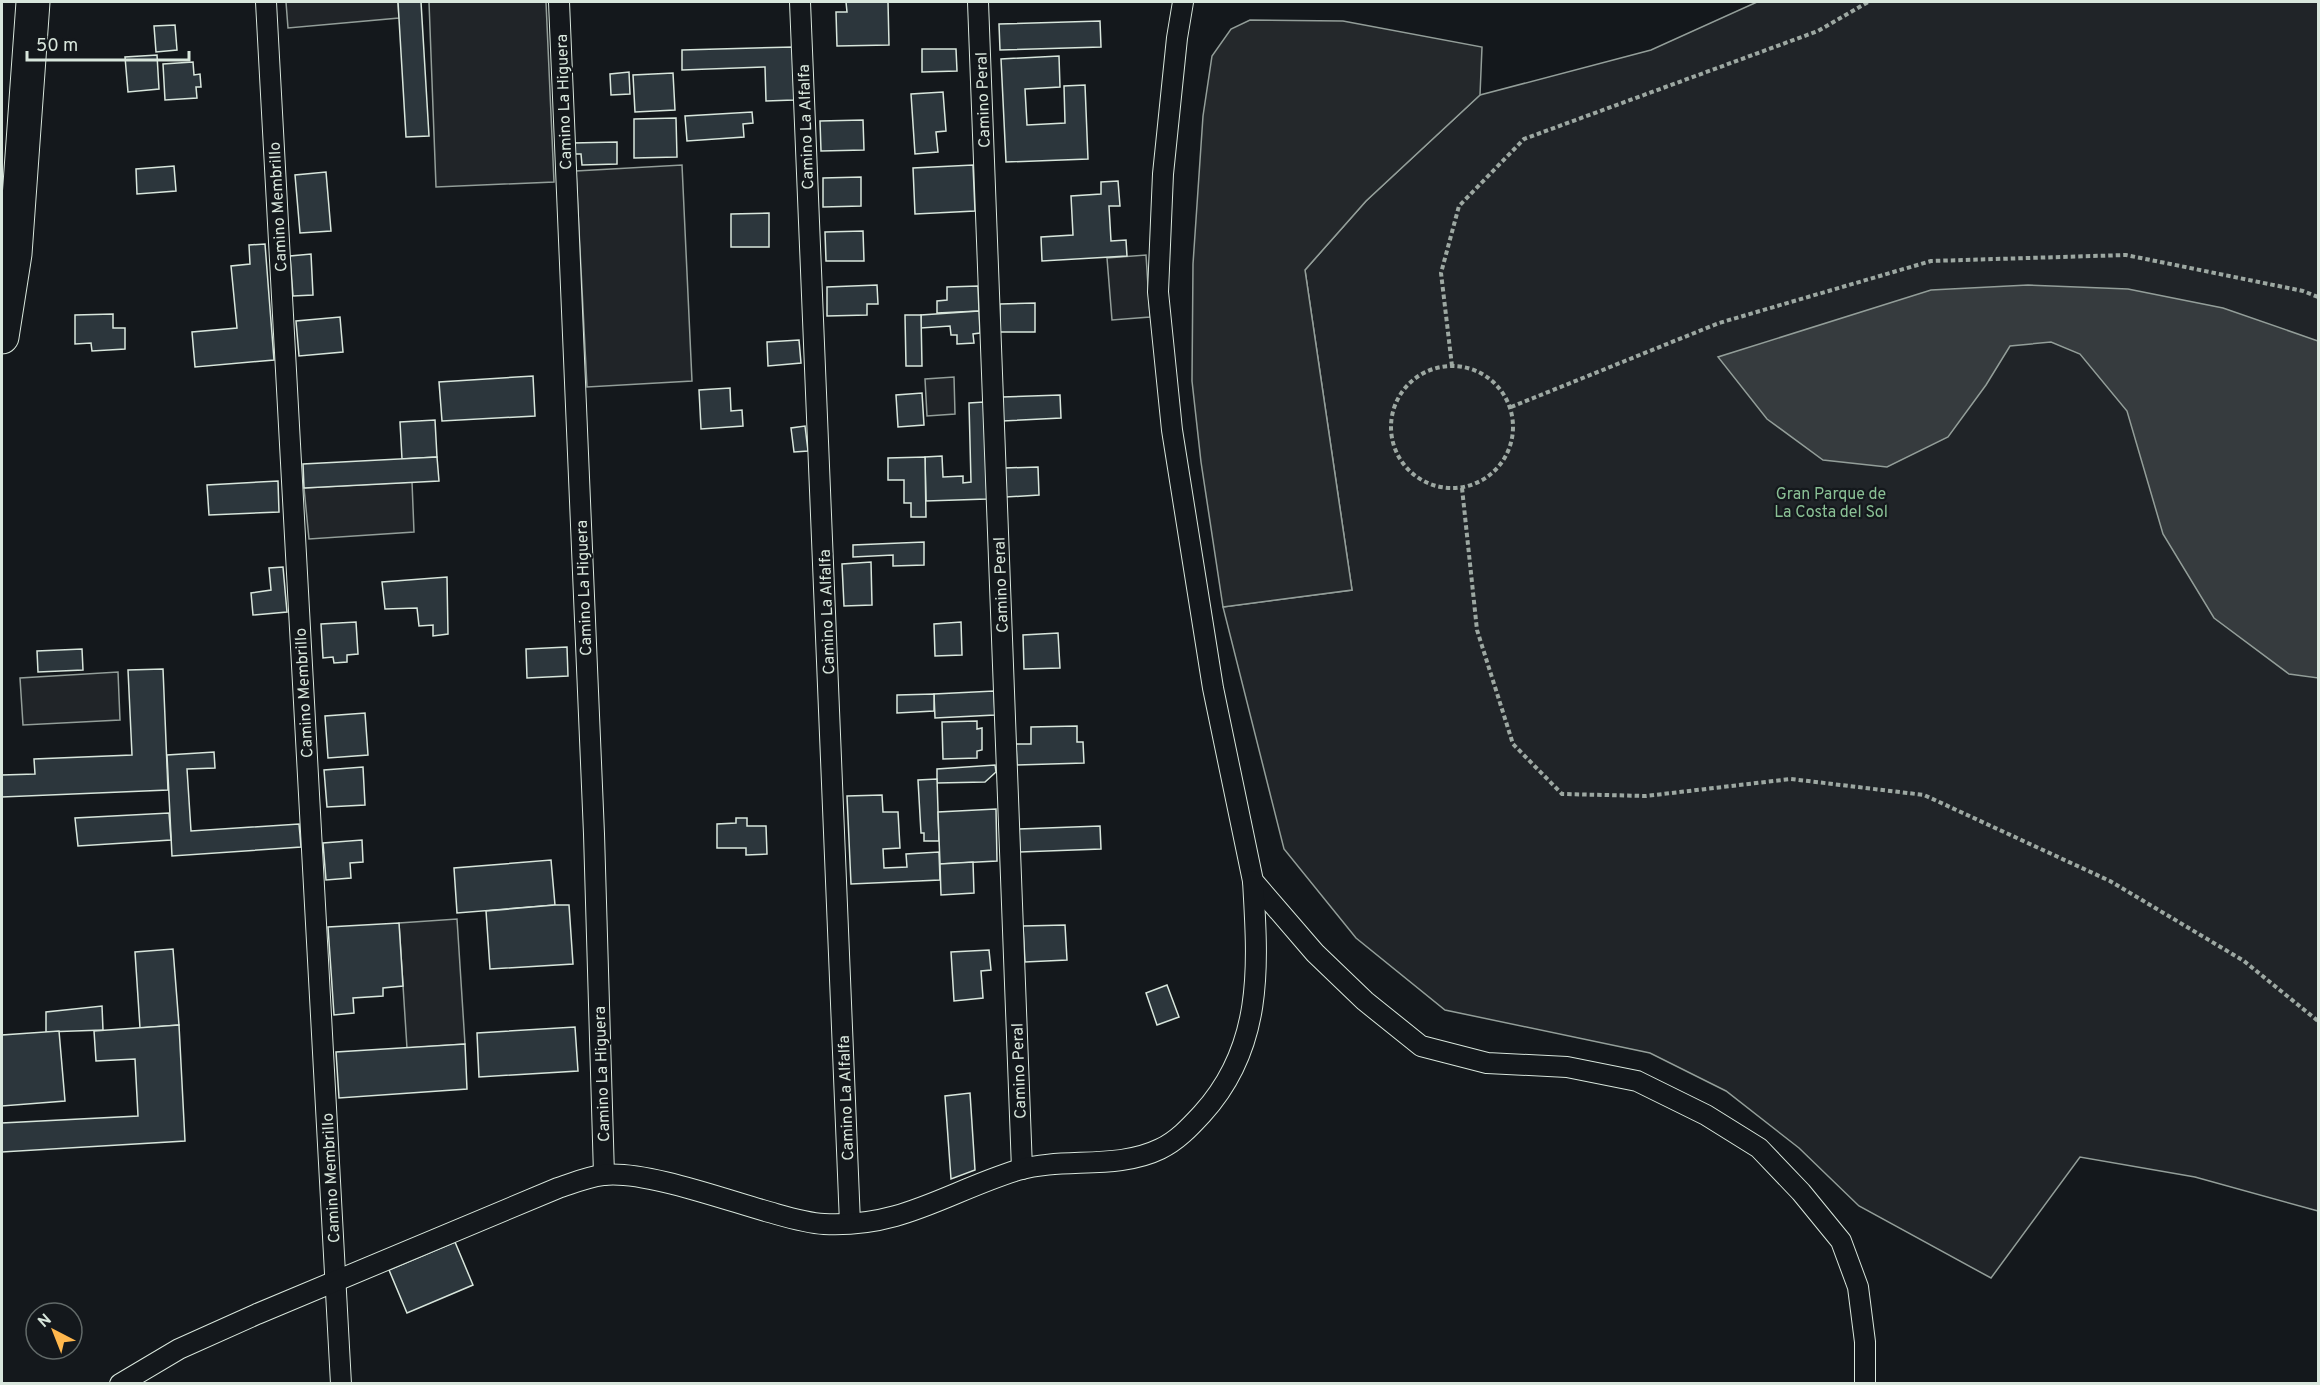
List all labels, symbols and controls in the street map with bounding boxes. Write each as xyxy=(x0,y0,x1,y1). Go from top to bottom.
scale bar xyxy=(27,24,189,62)
street label: Camino La Higuera xyxy=(553,34,577,170)
text: 50 m xyxy=(36,35,78,58)
street label: Camino Peral xyxy=(972,52,996,148)
street label: Camino La Alfalfa xyxy=(795,64,819,190)
street label: Camino Membrillo xyxy=(266,141,292,272)
park label: Gran Parque de La Costa del Sol xyxy=(1774,485,1888,523)
street label: Camino La Higuera xyxy=(573,520,597,656)
street label: Camino Peral xyxy=(990,537,1014,633)
street label: Camino La Alfalfa xyxy=(816,549,840,675)
street label: Camino Membrillo xyxy=(292,627,318,758)
street label: Camino La Higuera xyxy=(591,1006,615,1142)
street label: Camino Peral xyxy=(1008,1023,1032,1119)
street label: Camino La Alfalfa xyxy=(835,1035,859,1161)
street label: Camino Membrillo xyxy=(319,1112,345,1243)
north arrow xyxy=(24,1301,84,1361)
text: N xyxy=(34,1310,56,1333)

